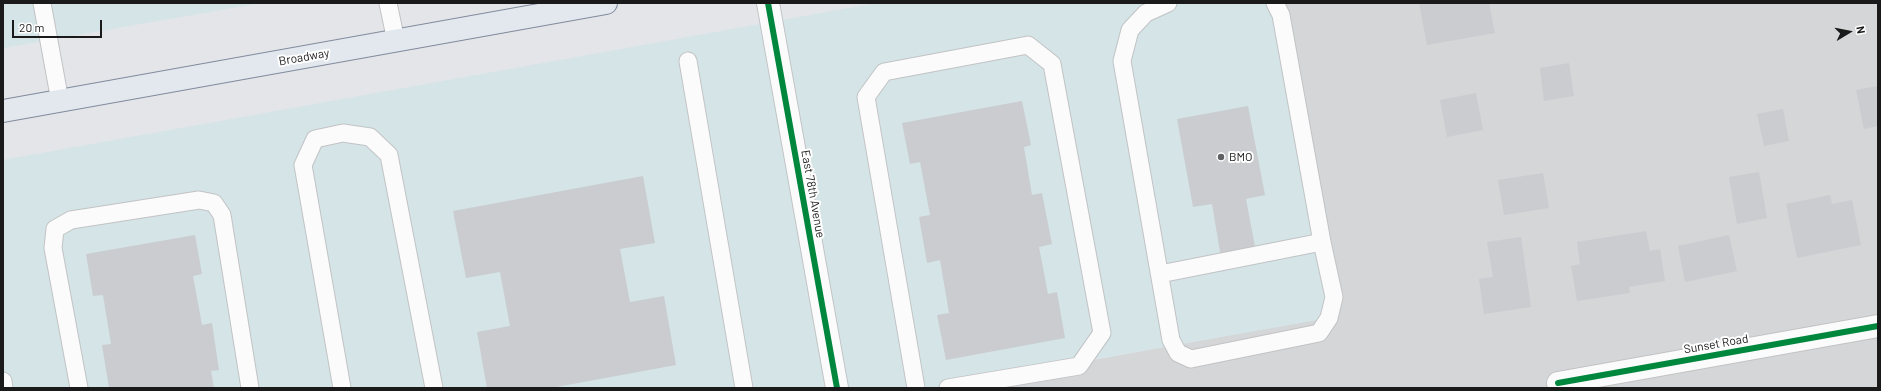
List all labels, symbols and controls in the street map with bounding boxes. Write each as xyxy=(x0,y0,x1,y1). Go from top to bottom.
scale bar xyxy=(14,12,104,38)
north arrow xyxy=(1829,12,1869,52)
text: 20 m xyxy=(19,20,45,34)
text: N xyxy=(1854,25,1868,35)
street label: Broadway xyxy=(278,45,330,69)
street label: East 78th Avenue xyxy=(798,149,828,239)
place label: BMO xyxy=(1229,150,1253,164)
marker: BMO xyxy=(1216,152,1226,162)
street label: Sunset Road xyxy=(1683,331,1749,357)

